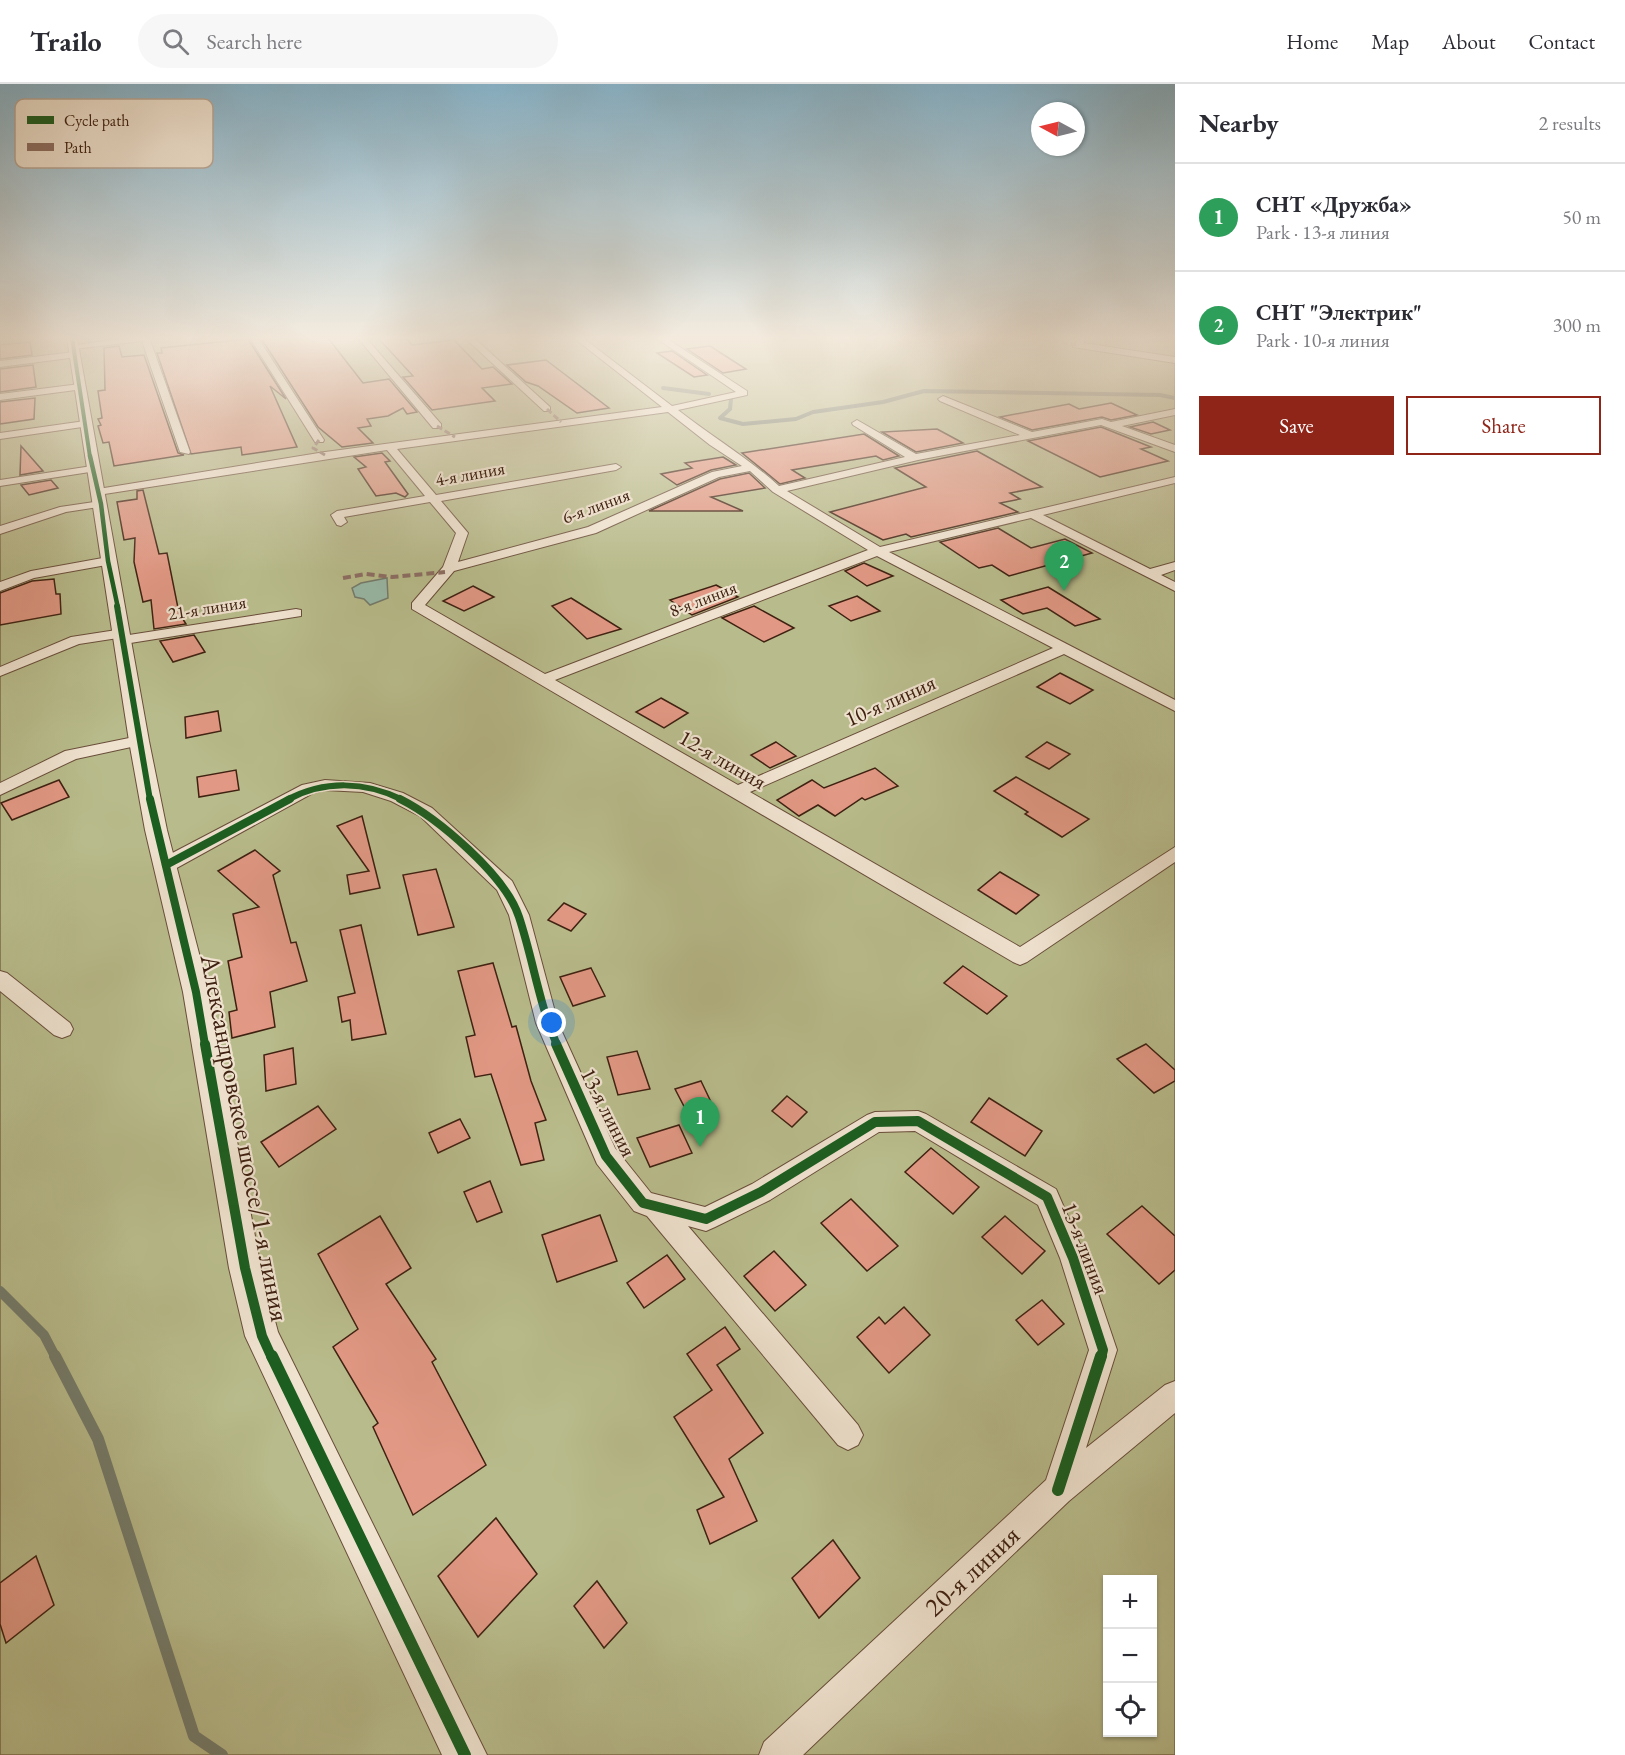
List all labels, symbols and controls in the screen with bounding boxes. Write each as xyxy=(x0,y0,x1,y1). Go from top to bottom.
search box xyxy=(138,14,558,68)
text: Trailo xyxy=(30,23,102,59)
icon: search xyxy=(159,25,192,58)
text: Search here xyxy=(207,27,302,56)
text: Home xyxy=(1286,28,1338,55)
text: Map xyxy=(1371,28,1409,55)
text: About xyxy=(1442,28,1495,55)
text: Contact xyxy=(1528,28,1595,55)
legend xyxy=(15,99,213,168)
north arrow xyxy=(1031,102,1085,156)
text: Nearby xyxy=(1199,106,1279,140)
text: Cycle path xyxy=(64,110,129,131)
text: 2 results xyxy=(1538,110,1601,136)
text: Path xyxy=(64,137,92,158)
text: СНТ «Дружба» xyxy=(1256,190,1412,219)
text: 1 xyxy=(1213,204,1224,230)
text: 50 m xyxy=(1562,204,1601,230)
text: Park · 13-я линия xyxy=(1256,219,1390,245)
text: СНТ "Электрик" xyxy=(1256,298,1422,327)
text: 2 xyxy=(1213,312,1224,338)
text: 300 m xyxy=(1553,312,1601,338)
text: Park · 10-я линия xyxy=(1256,327,1390,353)
button: Save xyxy=(1199,396,1394,455)
button: Share xyxy=(1406,396,1601,455)
street label: 4-я линия xyxy=(433,456,507,491)
street label: 6-я линия xyxy=(559,483,633,528)
pin: 2 xyxy=(1044,542,1084,591)
street label: 8-я линия xyxy=(666,575,740,622)
street label: 21-я линия xyxy=(166,590,248,625)
street label: 10-я линия xyxy=(840,668,940,733)
street label: 12-я линия xyxy=(674,723,772,796)
street label: Александровское шоссе/1-я линия xyxy=(193,950,298,1324)
your location xyxy=(537,1008,566,1037)
street label: 13-я линия xyxy=(574,1063,643,1162)
pin: 1 xyxy=(680,1098,720,1147)
street label: 13-я линия xyxy=(1055,1198,1116,1299)
street label: 20-я линия xyxy=(916,1517,1027,1624)
map controls xyxy=(1103,1575,1157,1737)
button: + xyxy=(1103,1575,1157,1629)
button: − xyxy=(1103,1629,1157,1683)
button: locate xyxy=(1103,1683,1157,1737)

